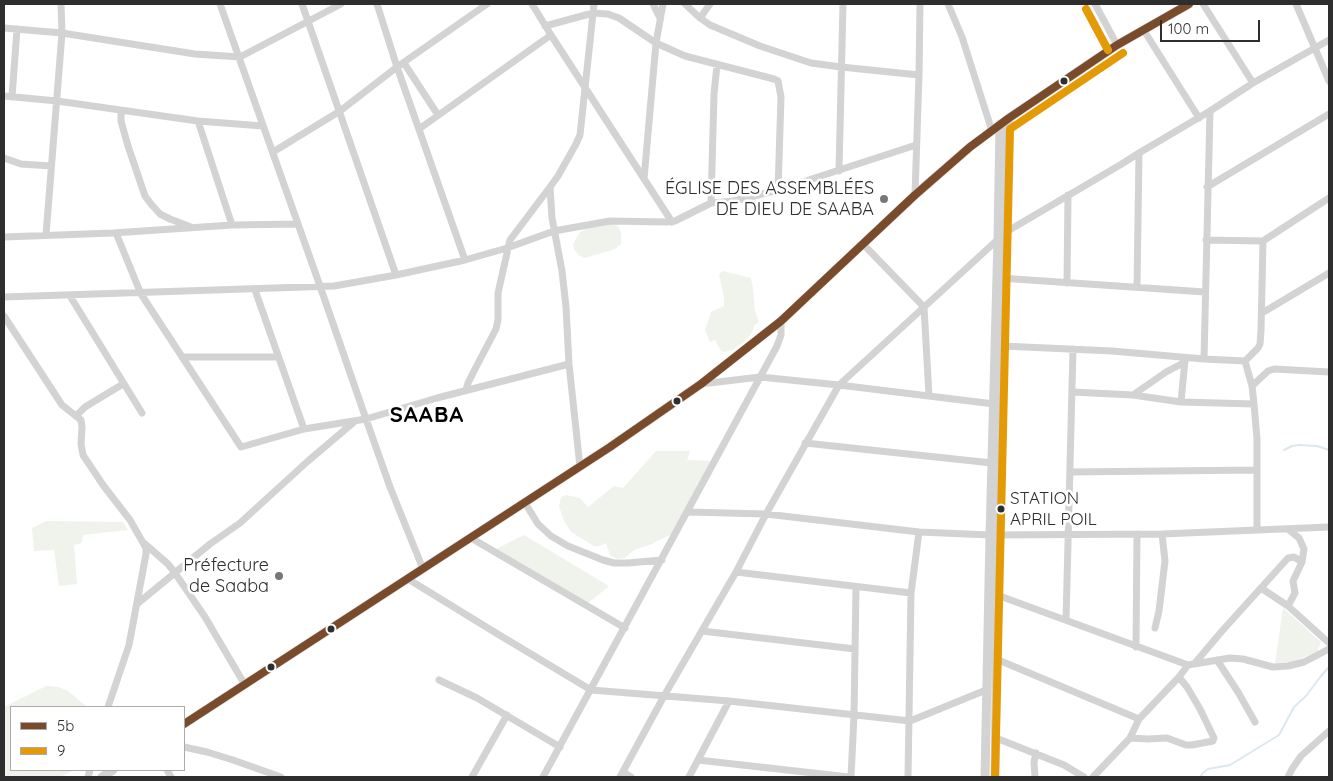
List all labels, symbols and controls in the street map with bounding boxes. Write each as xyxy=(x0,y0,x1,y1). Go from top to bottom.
scale bar xyxy=(1163,10,1263,42)
text: 100 m xyxy=(1168,19,1209,38)
unlabelled marker xyxy=(1059,76,1069,86)
place label: ÉGLISE DES ASSEMBLÉES DE DIEU DE SAABA xyxy=(665,178,874,220)
marker: ÉGLISE DES ASSEMBLÉES DE DIEU DE SAABA xyxy=(878,193,890,205)
unlabelled marker xyxy=(672,396,682,406)
district label: SAABA xyxy=(389,402,465,428)
place label: STATION APRIL POIL xyxy=(1010,489,1097,529)
marker: STATION APRIL POIL xyxy=(996,504,1006,514)
place label: Préfecture de Saaba xyxy=(183,555,269,598)
marker: Préfecture de Saaba xyxy=(273,570,285,582)
unlabelled marker xyxy=(326,624,336,634)
unlabelled marker xyxy=(266,662,276,672)
legend xyxy=(10,706,185,771)
text: 5b xyxy=(57,716,74,735)
text: 9 xyxy=(57,741,65,760)

